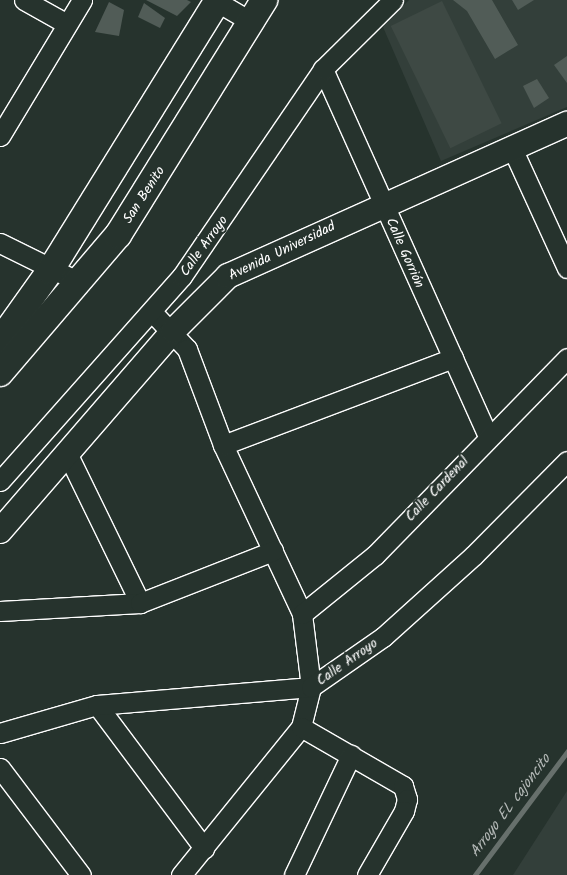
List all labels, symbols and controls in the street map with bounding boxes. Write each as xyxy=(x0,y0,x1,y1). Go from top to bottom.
street label: San Benito xyxy=(119,163,169,227)
street label: Calle Arroyo xyxy=(176,212,232,280)
street label: Calle Gorrión xyxy=(382,215,428,291)
street label: Avenida Universidad xyxy=(226,218,338,284)
street label: Calle Cardenal xyxy=(402,453,472,525)
street label: Calle Arroyo xyxy=(313,635,381,689)
water label: Arroyo EL cajoncito xyxy=(467,751,555,861)

